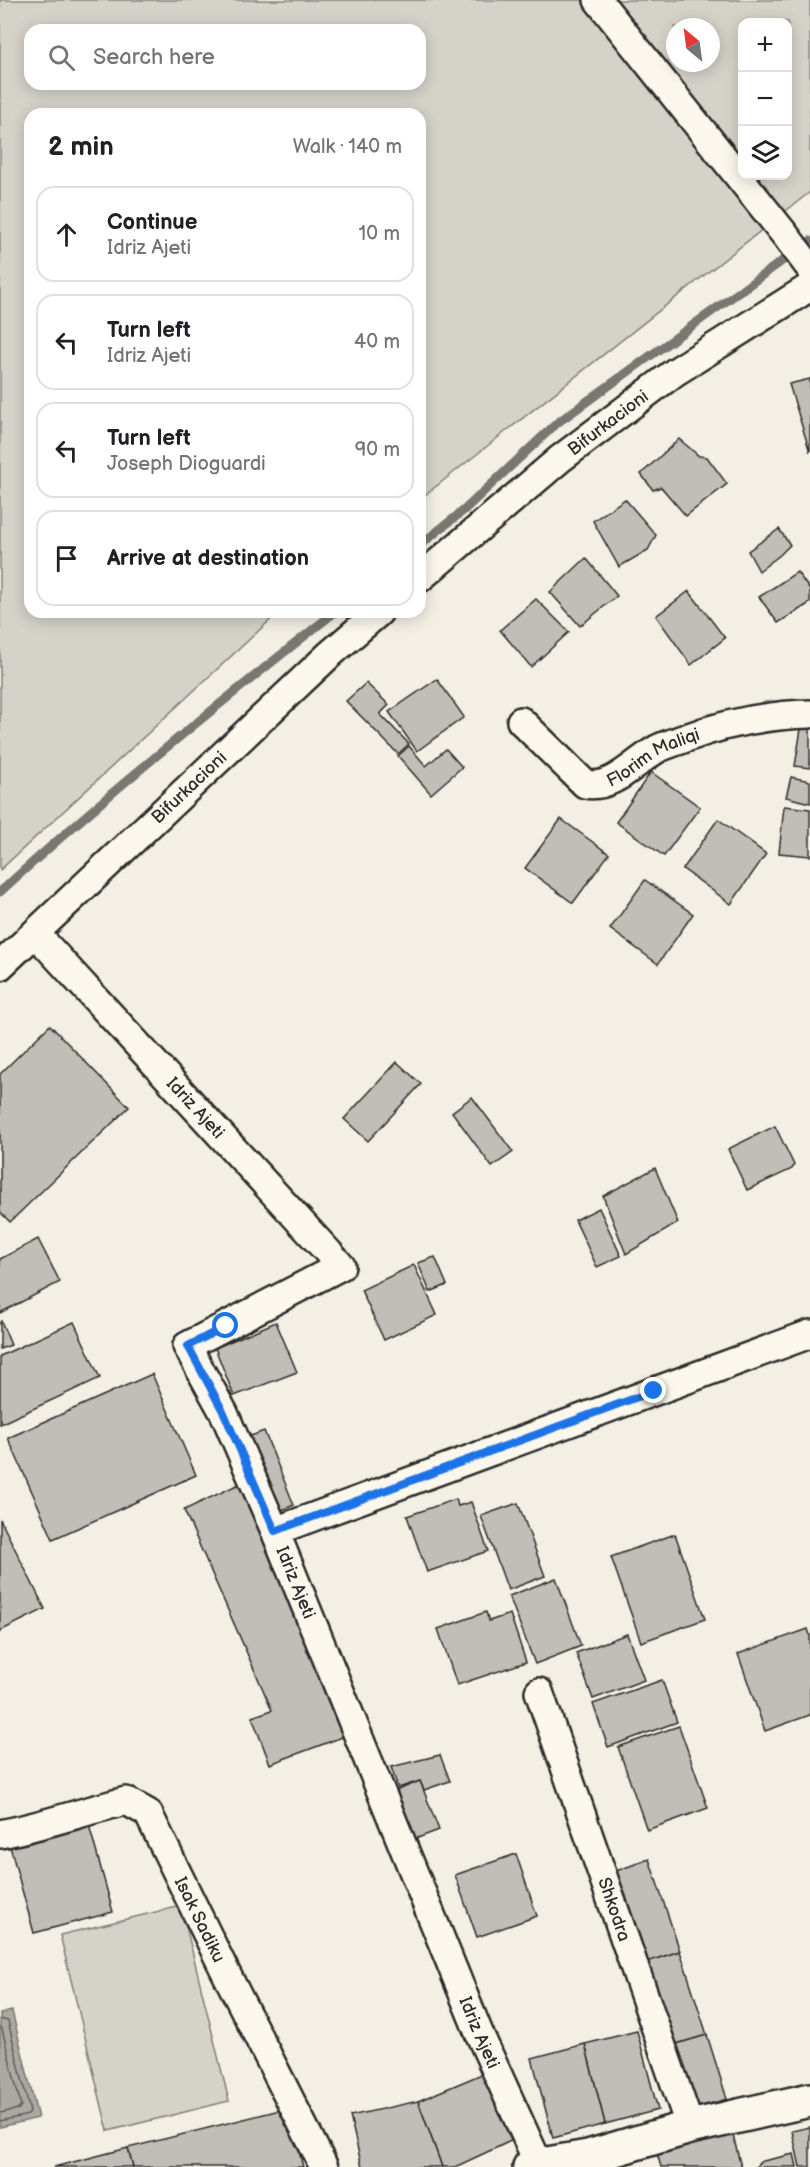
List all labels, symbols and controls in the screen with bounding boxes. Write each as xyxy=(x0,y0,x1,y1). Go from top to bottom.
north arrow xyxy=(666,18,720,72)
map controls xyxy=(738,18,792,180)
button: + xyxy=(738,18,792,72)
search box xyxy=(24,24,426,90)
icon: search xyxy=(45,41,78,74)
text: Search here xyxy=(93,44,215,71)
button: − xyxy=(738,72,792,126)
button: layers xyxy=(738,126,792,180)
text: 2 min xyxy=(48,132,114,163)
text: Walk · 140 m xyxy=(293,135,402,159)
text: Continue xyxy=(107,209,197,236)
icon: ahead xyxy=(50,218,83,251)
text: 10 m xyxy=(359,222,400,246)
text: Idriz Ajeti xyxy=(107,236,191,260)
text: Turn left xyxy=(107,317,191,344)
icon: left xyxy=(50,326,83,359)
text: 40 m xyxy=(354,330,400,354)
text: Idriz Ajeti xyxy=(107,344,191,368)
street label: Bifurkacioni xyxy=(564,385,652,460)
text: Turn left xyxy=(107,425,191,452)
icon: left xyxy=(50,434,83,467)
text: 90 m xyxy=(355,438,400,462)
text: Joseph Dioguardi xyxy=(107,452,266,476)
icon: arrive xyxy=(50,542,83,575)
text: Arrive at destination xyxy=(107,545,309,572)
street label: Florim Maliqi xyxy=(603,723,702,791)
street label: Bifurkacioni xyxy=(147,747,231,828)
street label: Idriz Ajeti xyxy=(162,1073,229,1143)
route start xyxy=(212,1312,238,1338)
route end xyxy=(640,1377,666,1403)
street label: Idriz Ajeti xyxy=(272,1543,320,1622)
street label: Isak Sadiku xyxy=(170,1874,230,1966)
street label: Shkodra xyxy=(594,1875,635,1944)
street label: Idriz Ajeti xyxy=(455,1994,504,2072)

